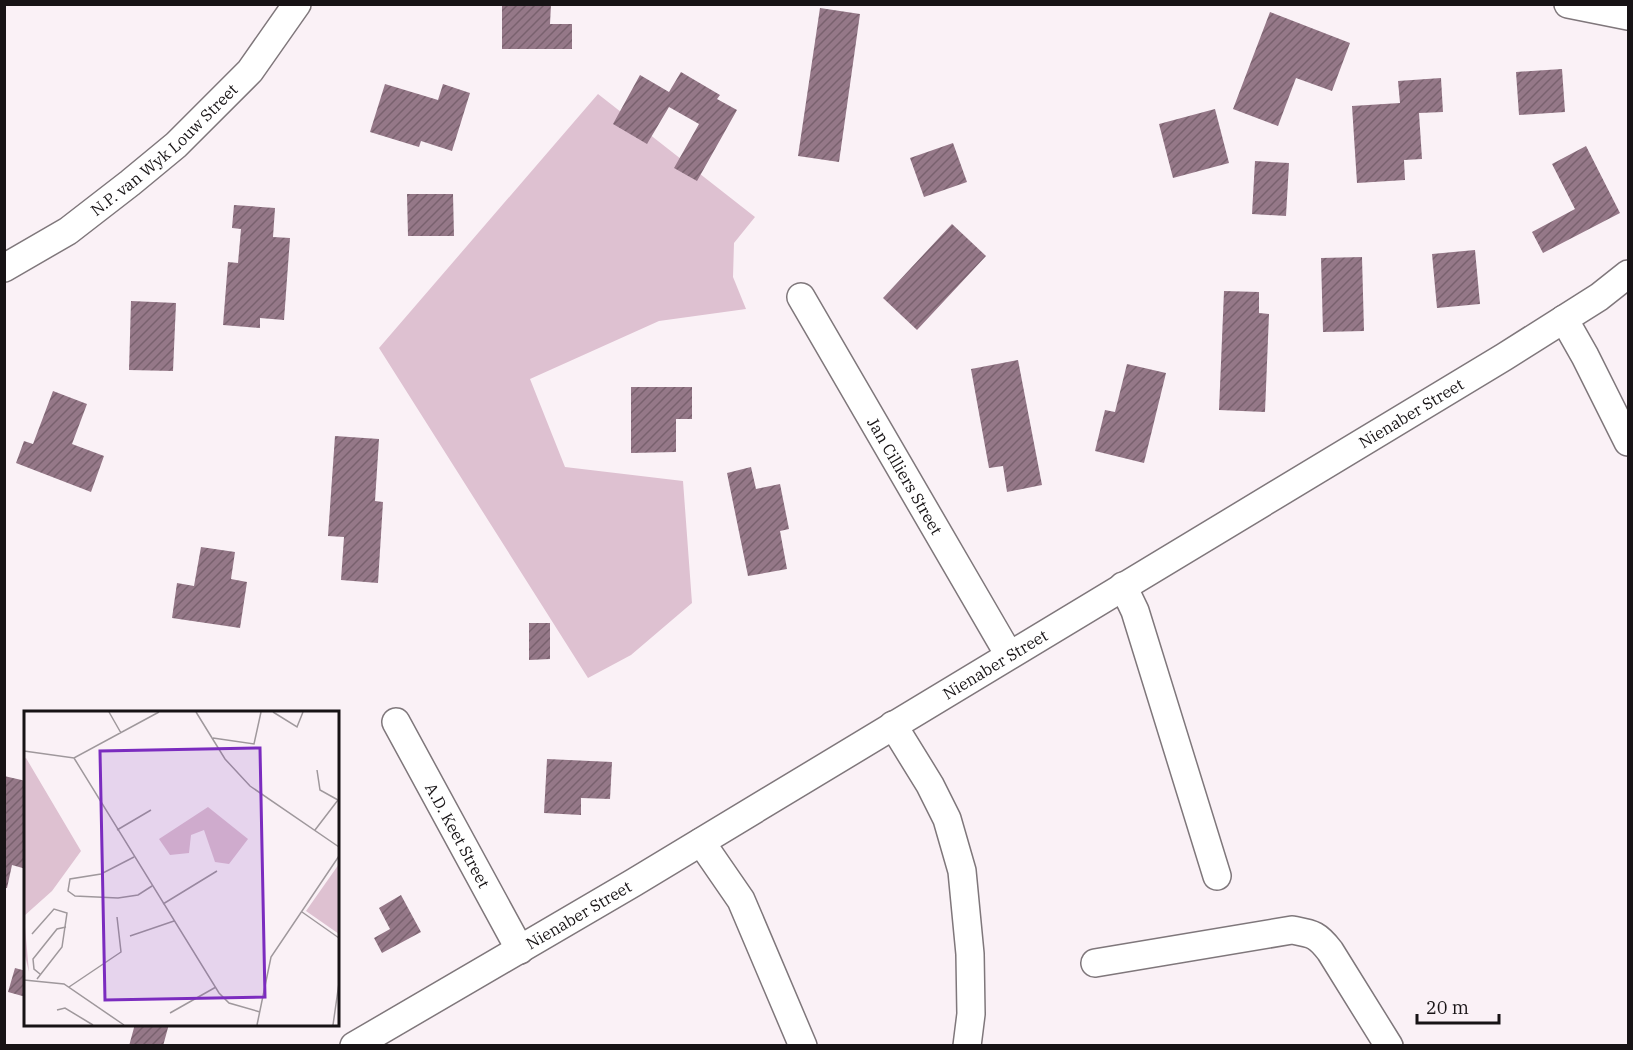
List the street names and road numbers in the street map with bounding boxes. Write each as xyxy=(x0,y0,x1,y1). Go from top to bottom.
street label: N.P. van Wyk Louw Street xyxy=(87,79,242,220)
street label: Nienaber Street xyxy=(1355,374,1467,452)
street label: Jan Cilliers Street xyxy=(863,414,947,538)
street label: Nienaber Street xyxy=(939,625,1051,704)
street label: A.D. Keet Street xyxy=(421,779,494,892)
street label: Nienaber Street xyxy=(522,876,635,953)

